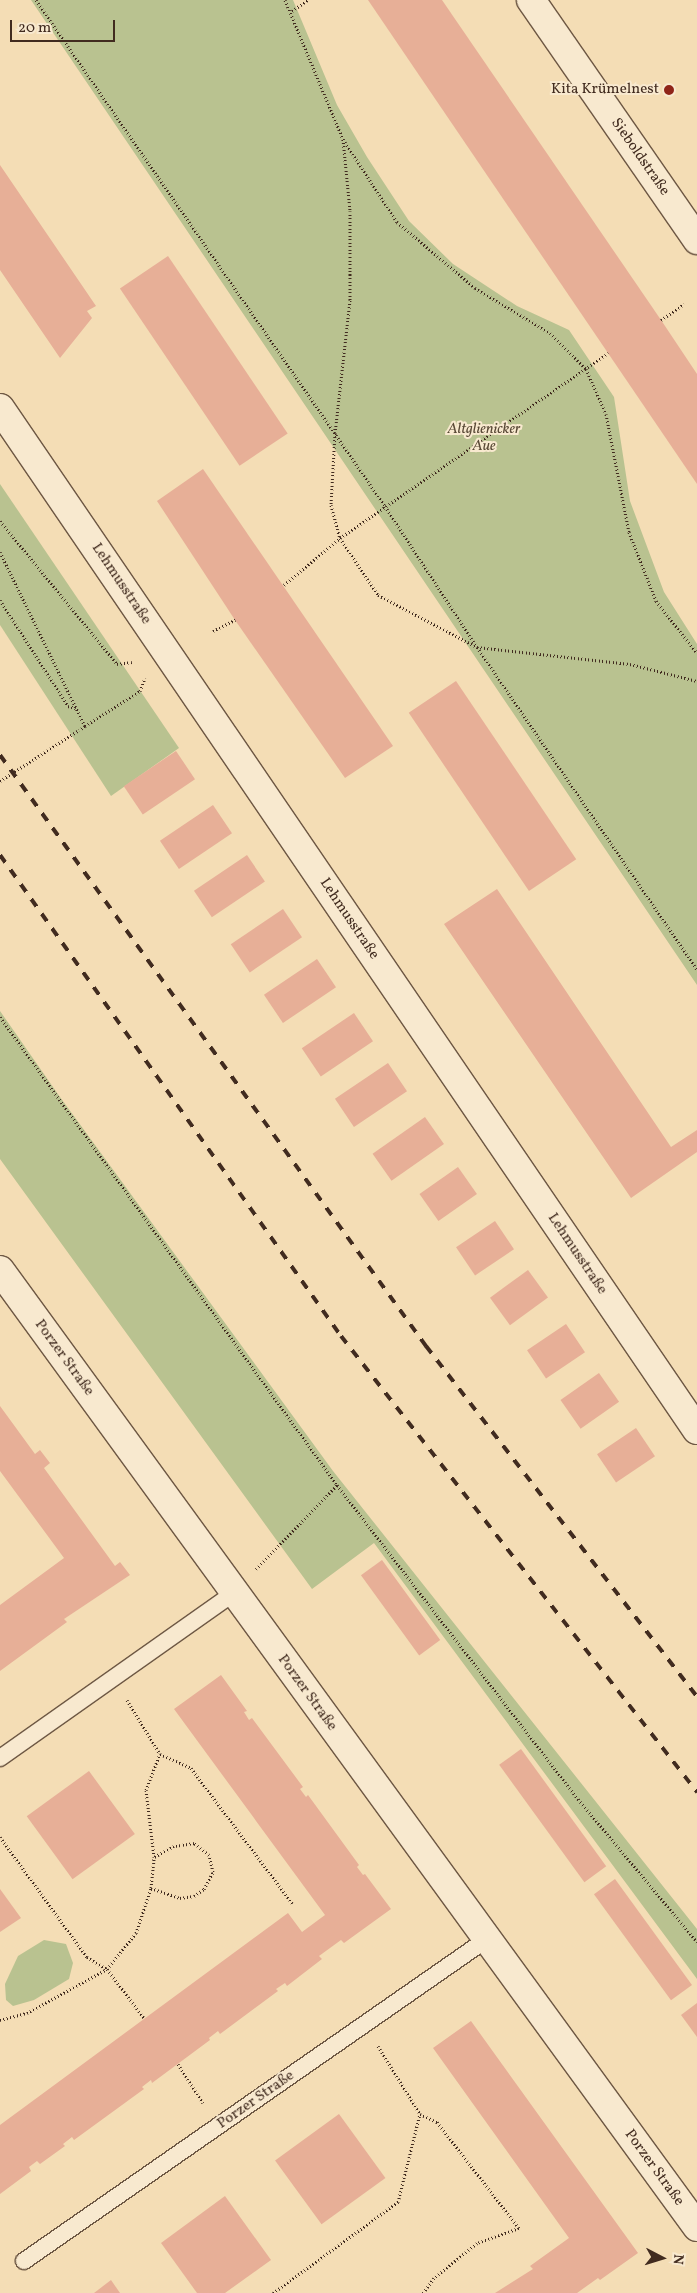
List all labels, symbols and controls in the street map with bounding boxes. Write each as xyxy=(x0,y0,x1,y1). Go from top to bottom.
scale bar xyxy=(12,10,118,42)
text: 20 m xyxy=(18,18,51,39)
place label: Kita Krümelnest xyxy=(551,81,659,99)
marker: Kita Krümelnest xyxy=(663,84,675,96)
street label: Sieboldstraße xyxy=(607,115,673,199)
park label: Altglienicker Aue xyxy=(447,420,521,455)
street label: Lehmusstraße xyxy=(87,540,155,628)
street label: Lehmusstraße xyxy=(315,875,383,963)
street label: Lehmusstraße xyxy=(543,1210,611,1298)
street label: Porzer Straße xyxy=(30,1316,98,1400)
street label: Porzer Straße xyxy=(273,1651,341,1735)
street label: Porzer Straße xyxy=(214,2067,298,2133)
street label: Porzer Straße xyxy=(620,2126,688,2210)
north arrow xyxy=(637,2233,687,2283)
text: N xyxy=(668,2253,687,2265)

